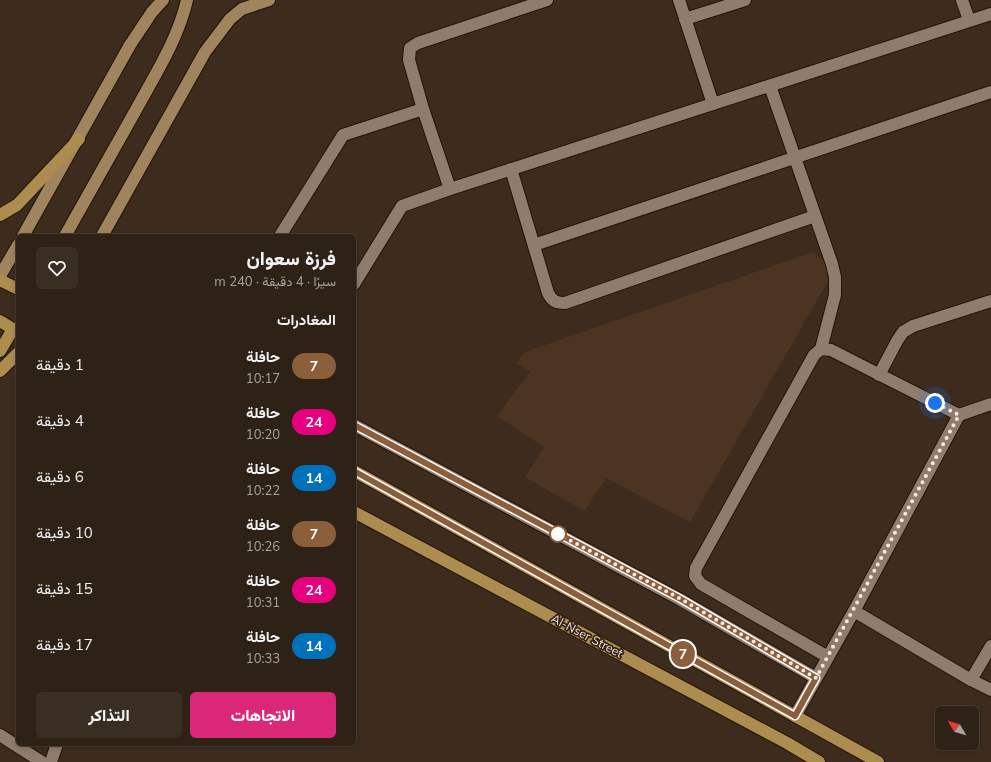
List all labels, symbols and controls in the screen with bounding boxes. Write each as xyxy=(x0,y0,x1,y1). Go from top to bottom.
text: فرزة سعوان xyxy=(247,246,336,270)
button: heart xyxy=(36,247,78,289)
text: سيرًا · 4 دقيقة · 240 m xyxy=(214,273,336,289)
text: المغادرات xyxy=(277,310,336,329)
text: حافلة xyxy=(246,347,280,366)
text: 1 دقيقة xyxy=(36,355,84,374)
text: 7 xyxy=(310,357,318,375)
text: 10:17 xyxy=(246,370,280,386)
your location xyxy=(925,393,945,413)
text: حافلة xyxy=(246,403,280,422)
text: 4 دقيقة xyxy=(36,411,84,430)
text: 24 xyxy=(306,413,322,431)
text: 10:20 xyxy=(246,426,280,442)
text: حافلة xyxy=(246,459,280,478)
text: 6 دقيقة xyxy=(36,467,84,486)
text: 14 xyxy=(306,469,322,487)
text: 10:22 xyxy=(246,482,280,498)
text: حافلة xyxy=(246,515,280,534)
text: 10 دقيقة xyxy=(36,523,93,542)
text: 7 xyxy=(310,525,318,543)
unlabelled marker xyxy=(549,525,567,543)
text: 10:26 xyxy=(246,538,280,554)
text: حافلة xyxy=(246,571,280,590)
text: 15 دقيقة xyxy=(36,579,93,598)
text: 24 xyxy=(306,581,322,599)
text: 10:31 xyxy=(246,594,280,610)
street label: Al-Nser Street xyxy=(549,610,626,661)
text: حافلة xyxy=(246,627,280,646)
text: 17 دقيقة xyxy=(36,635,93,654)
text: 14 xyxy=(306,637,322,655)
line badge: 7 xyxy=(670,641,696,667)
text: 7 xyxy=(679,645,687,663)
text: 10:33 xyxy=(246,650,280,666)
button: التذاكر xyxy=(36,692,182,738)
button: الاتجاهات xyxy=(190,692,336,738)
north arrow xyxy=(935,706,979,750)
map controls xyxy=(935,706,979,750)

